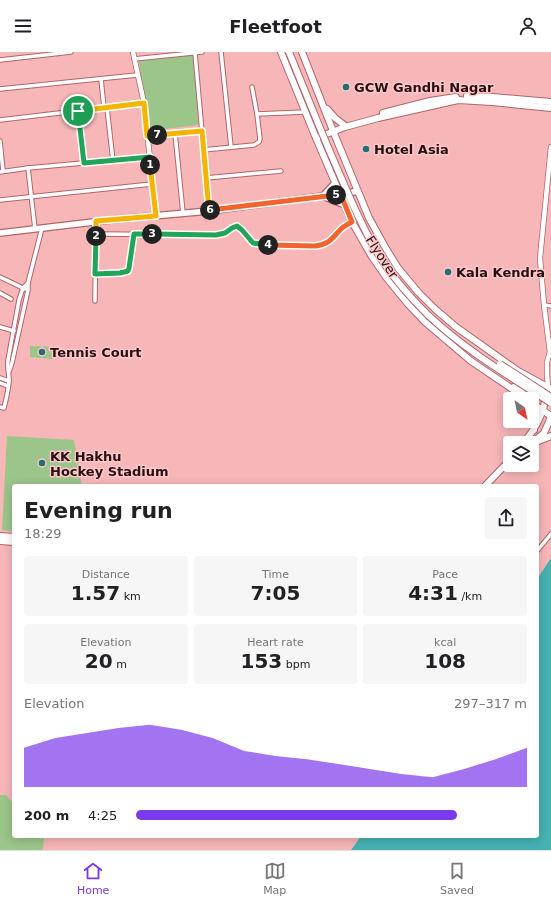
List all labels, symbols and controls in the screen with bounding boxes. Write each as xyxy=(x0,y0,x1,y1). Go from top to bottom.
icon: menu xyxy=(12,15,34,37)
icon: person xyxy=(517,15,539,37)
text: Fleetfoot xyxy=(229,16,322,37)
place label: GCW Gandhi Nagar xyxy=(354,80,494,95)
marker: GCW Gandhi Nagar xyxy=(341,82,351,92)
pin xyxy=(61,94,95,128)
icon: arrive xyxy=(67,100,89,122)
pin: 7 xyxy=(147,125,167,145)
text: 7 xyxy=(153,128,161,141)
place label: Hotel Asia xyxy=(374,142,449,157)
marker: Hotel Asia xyxy=(361,144,371,154)
pin: 1 xyxy=(140,155,160,175)
text: 1 xyxy=(146,158,154,171)
pin: 5 xyxy=(326,185,346,205)
text: 5 xyxy=(332,188,340,201)
pin: 6 xyxy=(200,200,220,220)
text: 6 xyxy=(206,203,214,216)
pin: 3 xyxy=(142,224,162,244)
pin: 2 xyxy=(86,226,106,246)
text: 3 xyxy=(148,227,156,240)
text: 2 xyxy=(92,229,100,242)
street label: Flyover xyxy=(363,233,402,282)
pin: 4 xyxy=(258,235,278,255)
text: 4 xyxy=(264,238,272,251)
place label: Kala Kendra xyxy=(456,265,545,280)
marker: Kala Kendra xyxy=(443,267,453,277)
place label: Tennis Court xyxy=(50,345,142,360)
marker: Tennis Court xyxy=(37,347,47,357)
north arrow xyxy=(503,392,539,428)
map controls xyxy=(503,392,539,472)
button: layers xyxy=(503,436,539,472)
place label: KK Hakhu Hockey Stadium xyxy=(50,449,169,479)
marker: KK Hakhu Hockey Stadium xyxy=(37,458,47,468)
button: share xyxy=(485,497,527,539)
text: Evening run xyxy=(24,498,173,523)
text: 18:29 xyxy=(24,526,61,541)
text: Distance xyxy=(82,568,130,581)
text: Time xyxy=(262,568,289,581)
text: Pace xyxy=(432,568,458,581)
text: 1.57 xyxy=(71,581,120,605)
text: 7:05 xyxy=(251,581,300,605)
text: 4:31 xyxy=(408,581,458,605)
text: km xyxy=(120,590,141,603)
text: /km xyxy=(458,590,482,603)
text: Elevation xyxy=(80,636,131,649)
text: Heart rate xyxy=(247,636,304,649)
text: kcal xyxy=(434,636,456,649)
text: 20 xyxy=(85,649,113,673)
text: 153 xyxy=(241,649,282,673)
text: 108 xyxy=(424,649,466,673)
text: m xyxy=(113,658,127,671)
text: bpm xyxy=(282,658,310,671)
text: Elevation xyxy=(24,696,84,711)
text: 297–317 m xyxy=(454,696,527,711)
text: 200 m xyxy=(24,808,69,823)
text: 4:25 xyxy=(88,808,117,823)
tab: Home xyxy=(77,860,109,897)
tab: Map xyxy=(263,860,286,897)
tab: Saved xyxy=(440,860,474,897)

